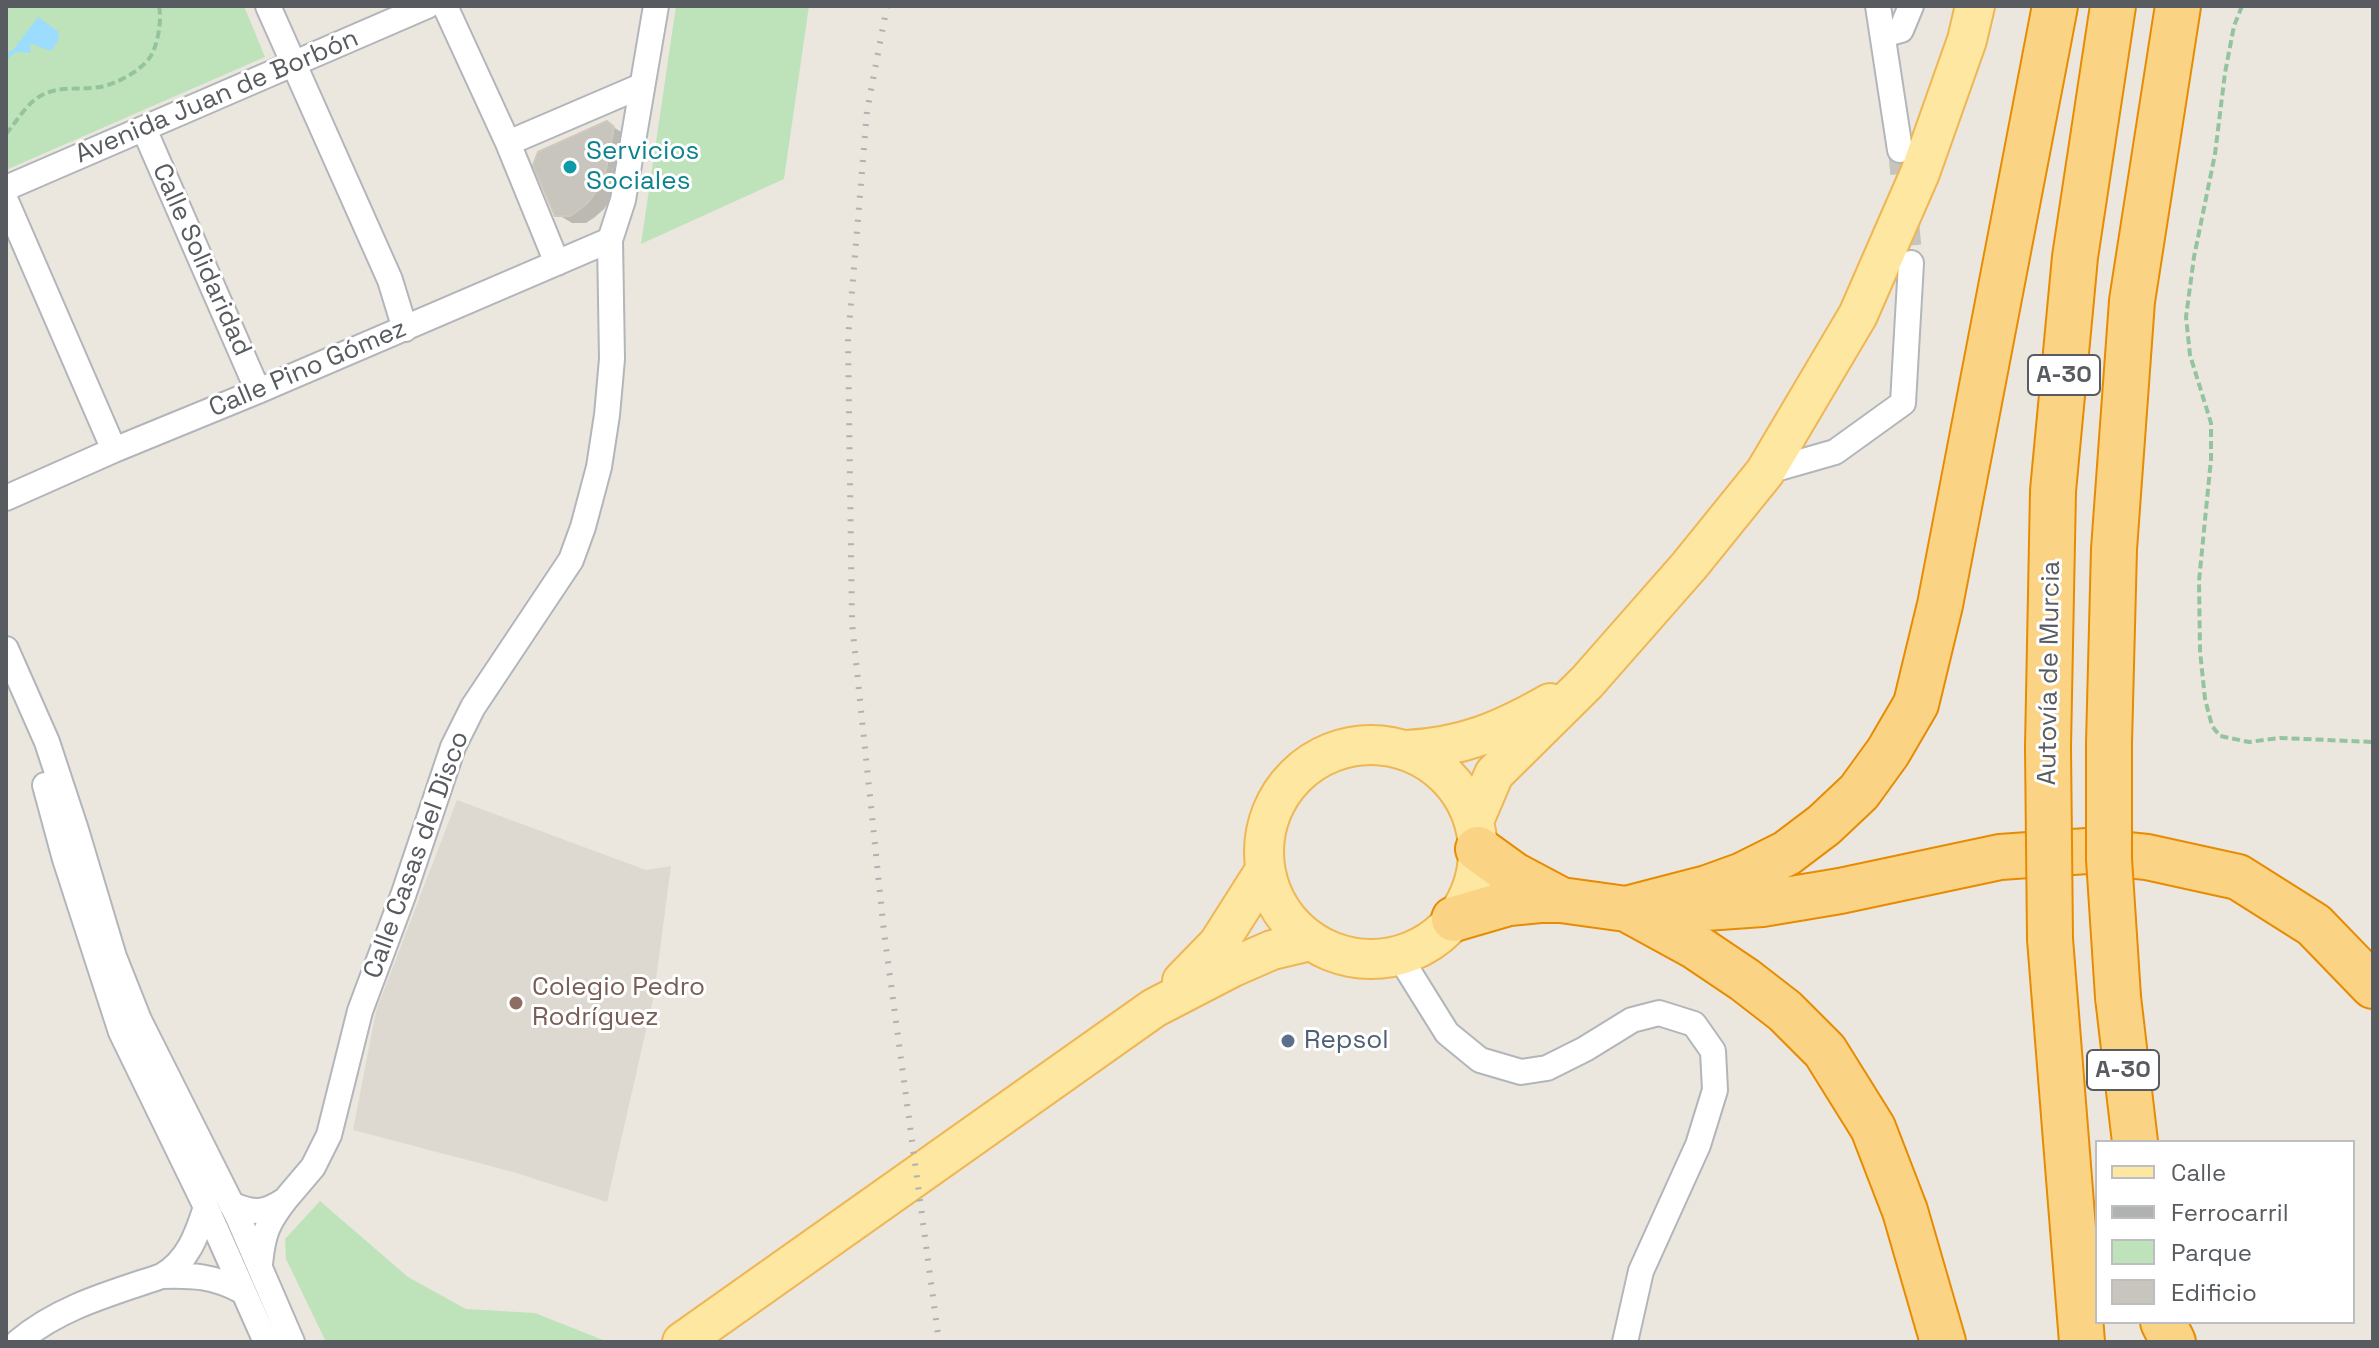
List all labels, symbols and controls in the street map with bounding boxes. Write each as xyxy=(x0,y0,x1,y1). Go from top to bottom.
street label: Avenida Juan de Borbón xyxy=(71,23,363,171)
place label: Servicios Sociales xyxy=(586,136,699,198)
marker: Servicios Sociales xyxy=(561,158,579,176)
street label: Calle Solidaridad xyxy=(145,159,257,361)
street label: Calle Pino Gómez xyxy=(205,313,411,425)
road number: A-30 xyxy=(2028,355,2100,395)
street label: Autovía de Murcia xyxy=(2032,560,2068,786)
street label: Calle Casas del Disco xyxy=(358,727,476,983)
place label: Colegio Pedro Rodríguez xyxy=(532,972,705,1034)
marker: Colegio Pedro Rodríguez xyxy=(507,994,525,1012)
place label: Repsol xyxy=(1304,1025,1389,1057)
marker: Repsol xyxy=(1279,1032,1297,1050)
road number: A-30 xyxy=(2087,1050,2159,1090)
legend xyxy=(2095,1140,2355,1324)
text: Calle xyxy=(2171,1157,2226,1188)
text: Ferrocarril xyxy=(2171,1197,2289,1228)
text: Parque xyxy=(2171,1237,2252,1268)
text: Edificio xyxy=(2171,1277,2257,1308)

